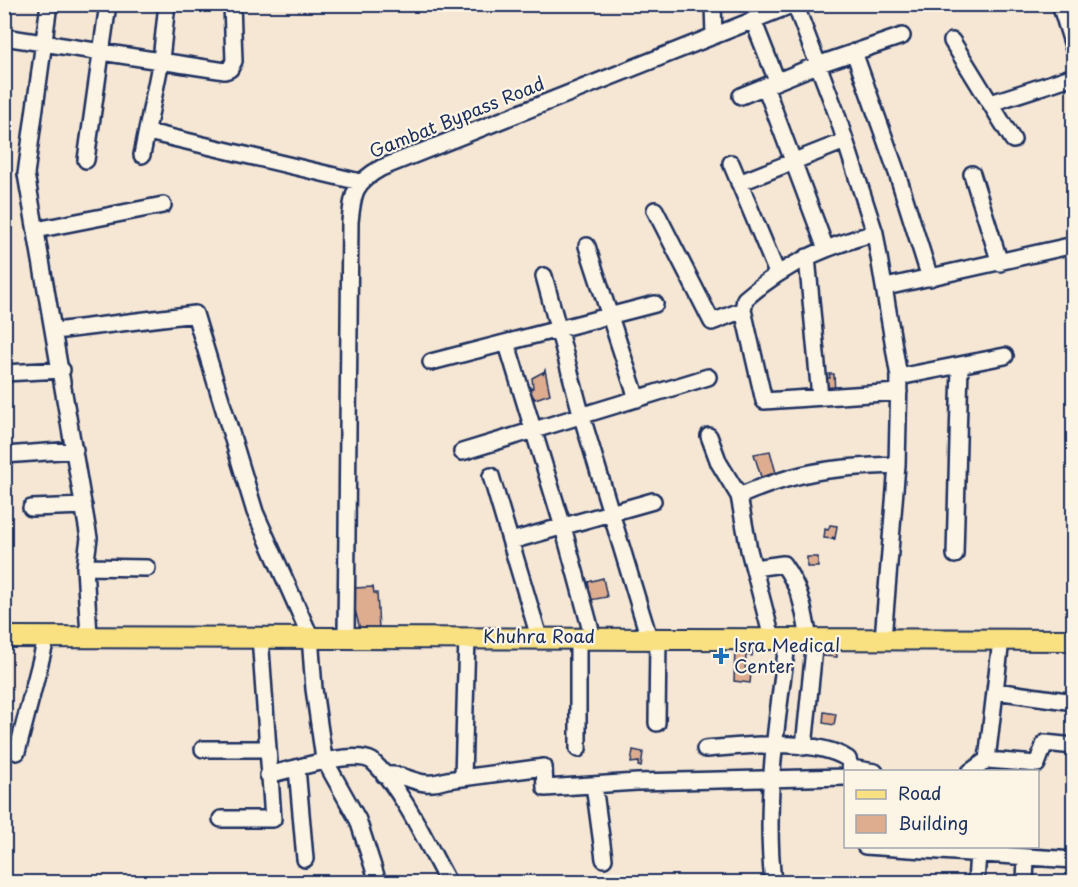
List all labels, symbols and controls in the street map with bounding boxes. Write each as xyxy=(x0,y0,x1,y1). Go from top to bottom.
street label: Gambat Bypass Road xyxy=(365,69,548,164)
street label: Khuhra Road xyxy=(483,622,595,649)
place label: Isra Medical Center xyxy=(734,631,840,679)
marker: Isra Medical Center xyxy=(712,647,730,665)
legend xyxy=(844,770,1039,848)
text: Road xyxy=(898,779,942,806)
text: Building xyxy=(898,809,968,836)

